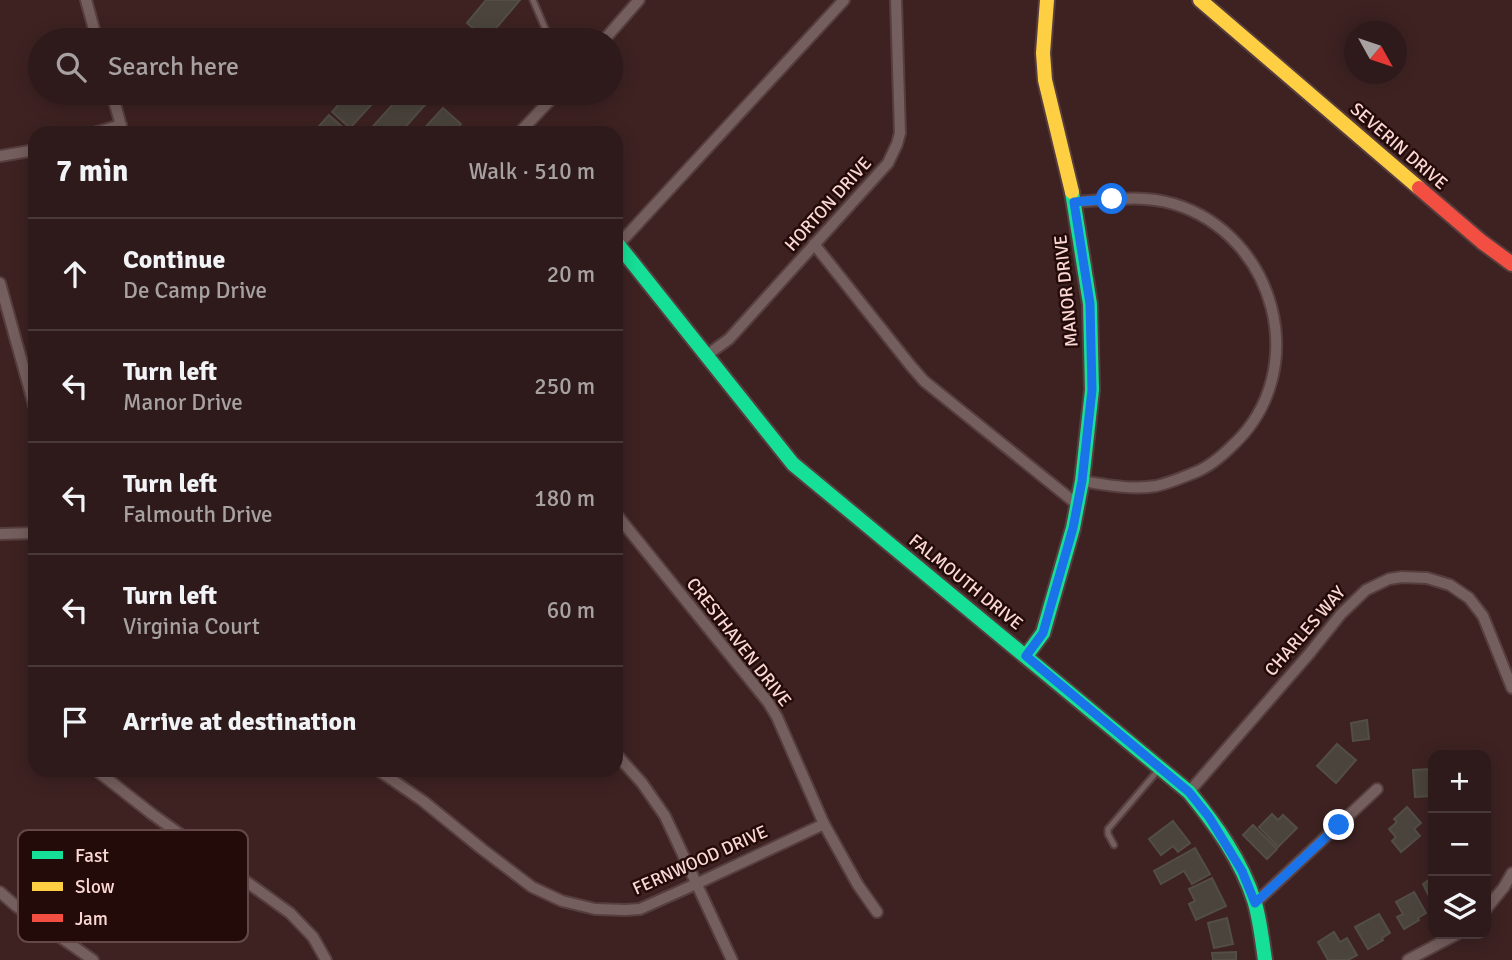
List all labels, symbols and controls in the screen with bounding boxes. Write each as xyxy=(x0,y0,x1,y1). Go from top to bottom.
north arrow xyxy=(1344,21,1407,84)
search box xyxy=(28,28,623,105)
icon: search xyxy=(52,48,90,86)
text: Search here xyxy=(108,51,239,83)
street label: SEVERIN DRIVE xyxy=(1346,98,1452,194)
street label: HORTON DRIVE xyxy=(780,152,876,256)
text: 7 min xyxy=(56,153,128,190)
text: Walk · 510 m xyxy=(469,157,595,186)
route start xyxy=(1096,183,1127,214)
street label: MANOR DRIVE xyxy=(1049,234,1083,348)
text: Continue xyxy=(123,244,225,276)
icon: ahead xyxy=(56,255,94,293)
text: 20 m xyxy=(547,260,595,289)
text: De Camp Drive xyxy=(123,276,267,305)
text: Turn left xyxy=(123,356,217,388)
icon: left xyxy=(56,367,94,405)
text: 250 m xyxy=(534,372,595,401)
text: Manor Drive xyxy=(123,388,243,417)
text: Turn left xyxy=(123,468,217,500)
icon: left xyxy=(56,479,94,517)
text: 180 m xyxy=(534,484,595,513)
text: Falmouth Drive xyxy=(123,500,273,529)
street label: FALMOUTH DRIVE xyxy=(905,529,1027,635)
street label: CRESTHAVEN DRIVE xyxy=(682,573,796,711)
text: Turn left xyxy=(123,580,217,612)
street label: CHARLES WAY xyxy=(1260,581,1350,681)
icon: left xyxy=(56,591,94,629)
text: 60 m xyxy=(547,596,595,625)
text: Virginia Court xyxy=(123,612,260,641)
icon: arrive xyxy=(56,703,94,741)
text: Arrive at destination xyxy=(123,706,356,738)
map controls xyxy=(1428,750,1491,939)
button: + xyxy=(1428,750,1491,813)
route end xyxy=(1323,809,1354,840)
button: − xyxy=(1428,813,1491,876)
street label: FERNWOOD DRIVE xyxy=(629,820,771,900)
legend xyxy=(18,830,248,942)
text: Fast xyxy=(75,844,109,868)
text: Slow xyxy=(75,875,115,899)
button: layers xyxy=(1428,876,1491,939)
text: Jam xyxy=(75,907,108,931)

